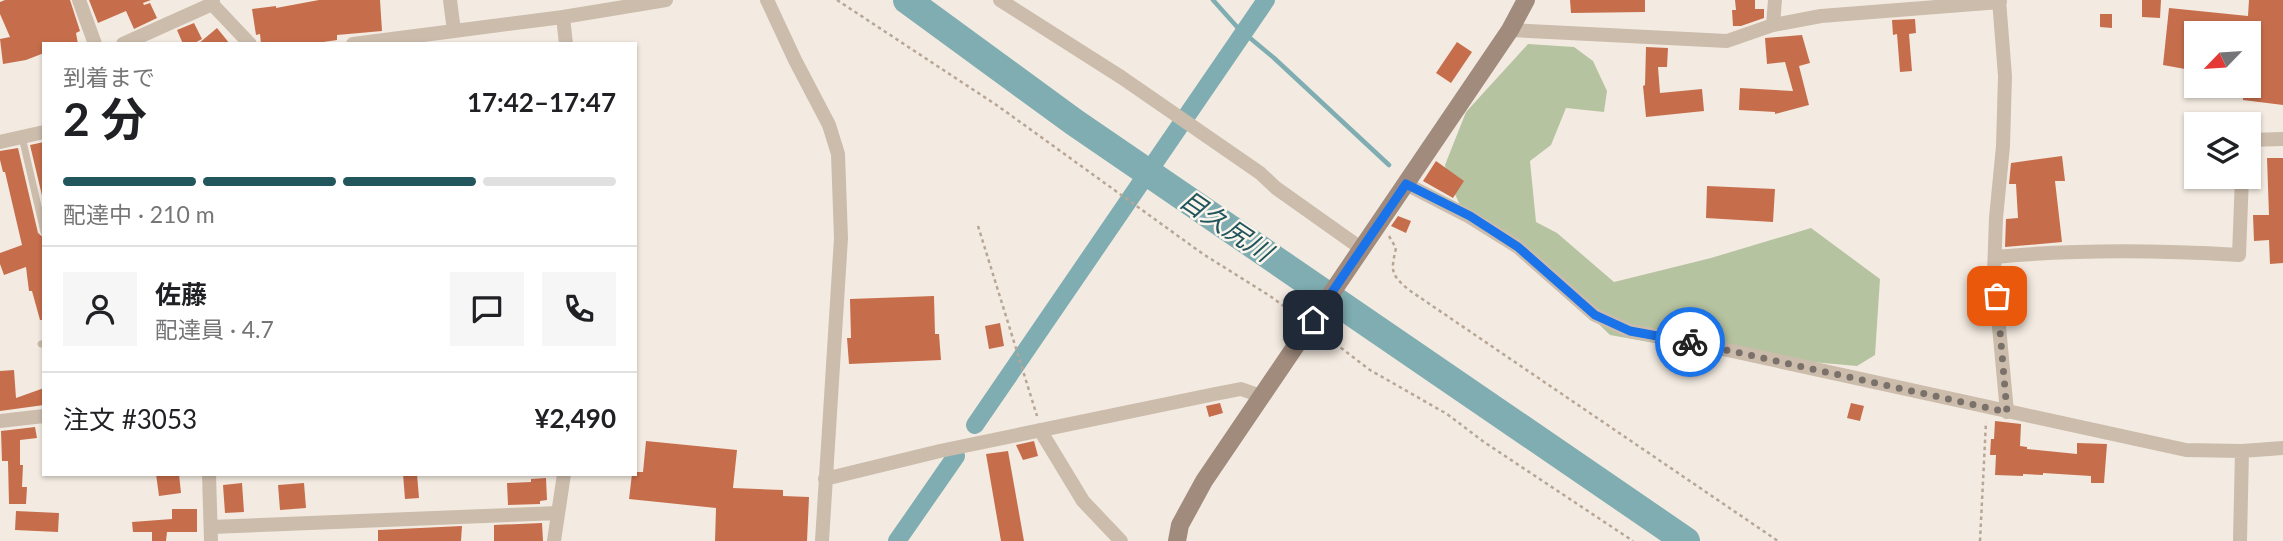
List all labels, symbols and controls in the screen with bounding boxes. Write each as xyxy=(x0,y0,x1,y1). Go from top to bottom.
north arrow xyxy=(2184,21,2261,98)
map controls xyxy=(2184,21,2261,189)
text: 到着まで xyxy=(63,63,155,91)
text: 17:42–17:47 xyxy=(467,86,616,118)
text: 2 分 xyxy=(63,91,147,146)
button: layers xyxy=(2184,112,2261,189)
water label: 目久尻川 xyxy=(1174,183,1281,269)
text: 配達中 · 210 m xyxy=(63,200,215,228)
pin xyxy=(1967,266,2027,326)
button: person xyxy=(63,272,137,346)
button: chat xyxy=(450,272,524,346)
button: phone xyxy=(542,272,616,346)
icon: bag xyxy=(1978,277,2016,315)
text: 佐藤 xyxy=(155,278,207,310)
pin xyxy=(1283,290,1343,350)
icon: home xyxy=(1294,301,1332,339)
courier xyxy=(1655,307,1725,377)
text: 配達員 · 4.7 xyxy=(155,315,274,343)
icon: bike xyxy=(1671,323,1709,361)
text: ¥2,490 xyxy=(535,402,616,434)
text: 注文 #3053 xyxy=(63,403,197,435)

